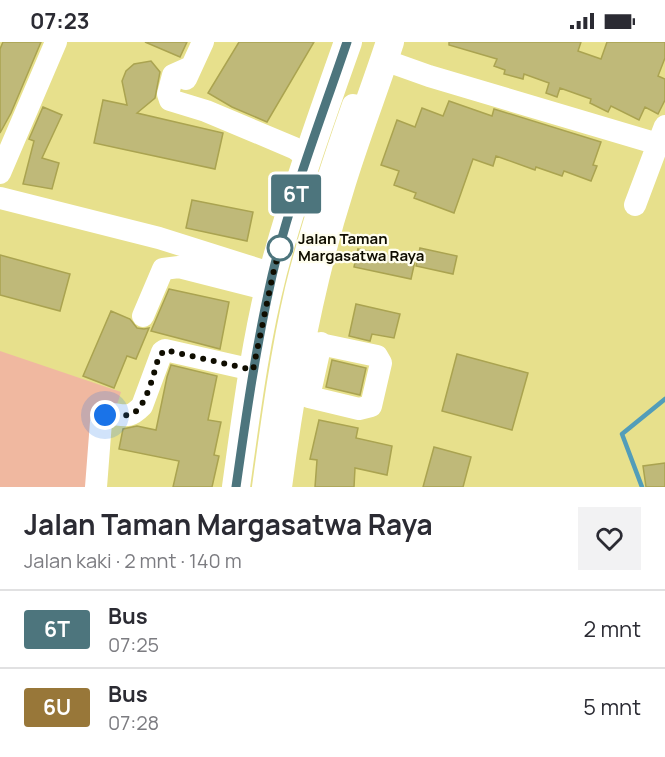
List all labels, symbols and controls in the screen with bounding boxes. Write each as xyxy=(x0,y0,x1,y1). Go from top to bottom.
text: 07:23 xyxy=(30,6,90,36)
line badge: 6T xyxy=(269,174,323,214)
text: 6T xyxy=(283,180,309,208)
place label: Jalan Taman Margasatwa Raya xyxy=(298,228,424,266)
marker: Jalan Taman Margasatwa Raya xyxy=(267,235,293,261)
your location xyxy=(90,400,120,430)
text: Jalan Taman Margasatwa Raya xyxy=(24,505,433,543)
button: heart xyxy=(578,507,641,570)
text: Jalan kaki · 2 mnt · 140 m xyxy=(24,547,242,574)
text: Bus xyxy=(108,601,148,631)
text: 2 mnt xyxy=(584,614,641,644)
text: 6T xyxy=(44,615,70,643)
text: 07:25 xyxy=(108,631,159,658)
text: Bus xyxy=(108,679,148,709)
text: 5 mnt xyxy=(583,692,641,722)
text: 6U xyxy=(43,693,71,721)
text: 07:28 xyxy=(108,709,159,736)

